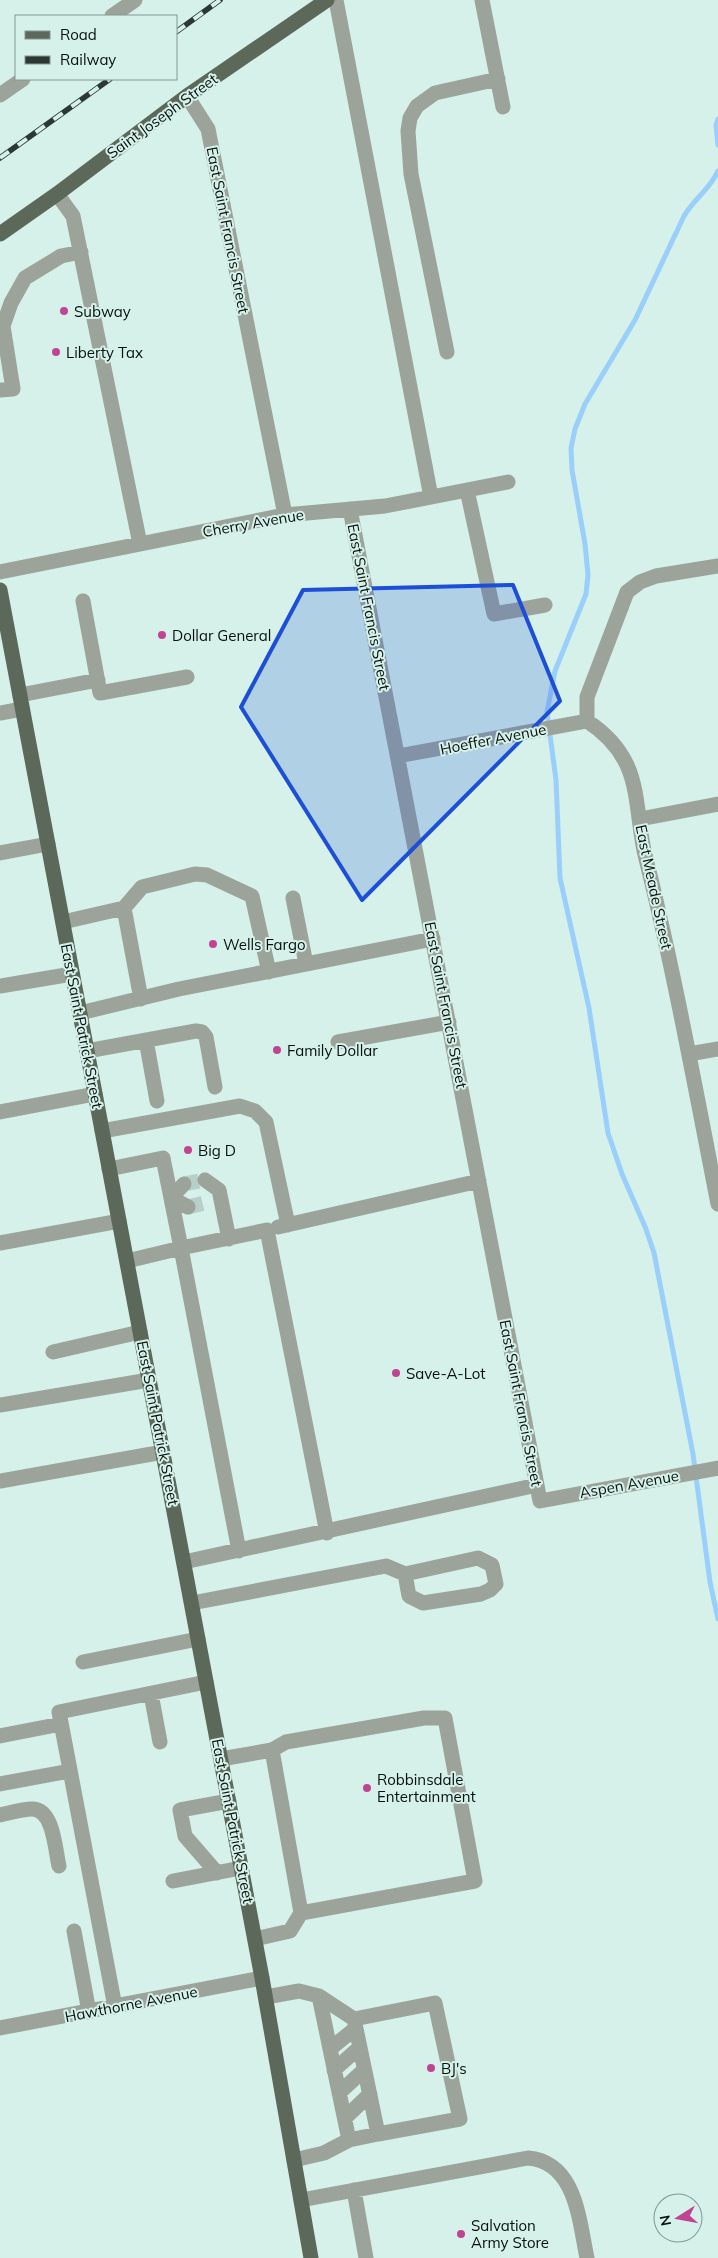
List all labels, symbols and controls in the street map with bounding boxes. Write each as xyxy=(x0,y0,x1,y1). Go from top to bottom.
legend xyxy=(15,15,178,80)
text: Road xyxy=(60,25,97,44)
text: Railway xyxy=(60,50,116,69)
street label: Saint Joseph Street xyxy=(103,69,221,163)
street label: East Saint Francis Street xyxy=(203,145,253,315)
place label: Subway xyxy=(74,302,131,321)
marker: Subway xyxy=(58,305,70,317)
place label: Liberty Tax xyxy=(66,343,143,362)
marker: Liberty Tax xyxy=(50,346,62,358)
street label: Cherry Avenue xyxy=(201,505,305,541)
street label: East Saint Francis Street xyxy=(344,522,394,692)
place label: Dollar General xyxy=(172,626,271,645)
marker: Dollar General xyxy=(156,629,168,641)
street label: Hoeffer Avenue xyxy=(438,719,548,759)
street label: East Meade Street xyxy=(632,823,676,951)
street label: East Saint Francis Street xyxy=(421,920,471,1090)
place label: Wells Fargo xyxy=(223,935,306,954)
marker: Wells Fargo xyxy=(207,938,219,950)
street label: East Saint Patrick Street xyxy=(57,942,107,1110)
place label: Family Dollar xyxy=(287,1041,378,1060)
marker: Family Dollar xyxy=(271,1044,283,1056)
place label: Big D xyxy=(198,1141,236,1160)
marker: Big D xyxy=(182,1144,194,1156)
street label: East Saint Francis Street xyxy=(496,1318,546,1488)
street label: East Saint Patrick Street xyxy=(133,1339,183,1507)
place label: Save-A-Lot xyxy=(406,1364,486,1383)
marker: Save-A-Lot xyxy=(390,1367,402,1379)
street label: Aspen Avenue xyxy=(578,1466,680,1502)
street label: East Saint Patrick Street xyxy=(208,1737,258,1905)
place label: Robbinsdale Entertainment xyxy=(377,1770,476,1806)
marker: Robbinsdale Entertainment xyxy=(361,1782,373,1794)
street label: Hawthorne Avenue xyxy=(63,1982,199,2026)
place label: BJ's xyxy=(441,2059,467,2078)
marker: BJ's xyxy=(425,2062,437,2074)
north arrow xyxy=(653,2193,703,2243)
text: N xyxy=(655,2214,675,2227)
place label: Salvation Army Store xyxy=(471,2216,549,2252)
marker: Salvation Army Store xyxy=(455,2228,467,2240)

